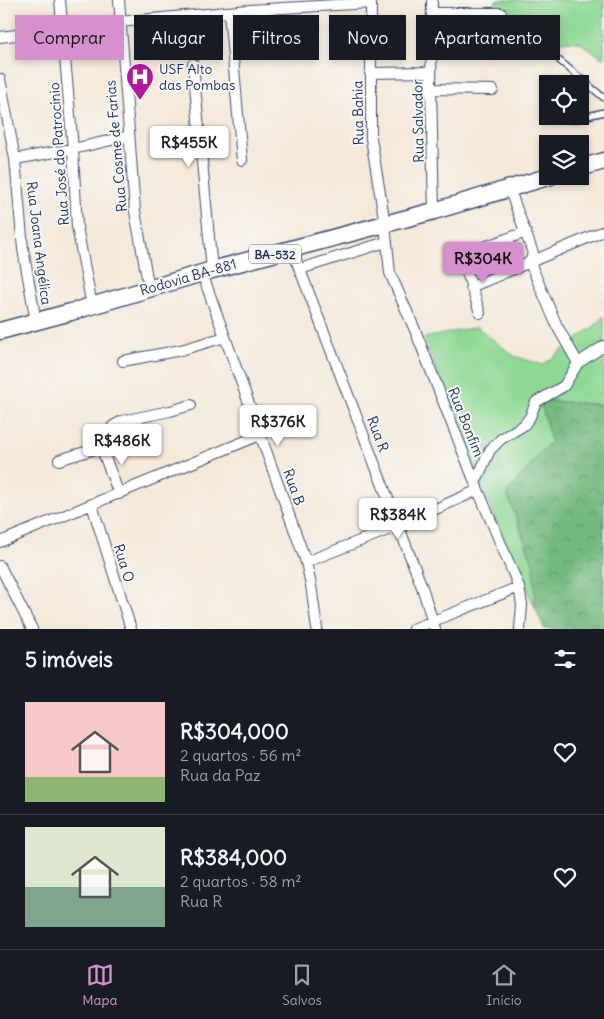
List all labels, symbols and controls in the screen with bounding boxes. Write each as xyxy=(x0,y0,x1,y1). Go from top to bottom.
chip: Comprar xyxy=(15,15,124,60)
chip: Alugar xyxy=(134,15,223,60)
chip: Filtros xyxy=(233,15,319,60)
chip: Novo xyxy=(329,15,406,60)
chip: Apartamento xyxy=(416,15,560,60)
place label: USF Alto das Pombas xyxy=(159,60,235,94)
hospital icon: USF Alto das Pombas xyxy=(125,62,155,101)
map controls xyxy=(539,75,589,185)
button: locate xyxy=(539,75,589,125)
street label: Rua Cosme de Farias xyxy=(101,79,131,213)
street label: Rua Salvador xyxy=(408,79,428,163)
street label: Rua Bahia xyxy=(348,81,368,145)
street label: Rua José do Patrocínio xyxy=(45,82,73,226)
pin: R$455K xyxy=(148,126,230,168)
text: R$455K xyxy=(161,132,217,152)
button: layers xyxy=(539,135,589,185)
street label: Rua Joana Angélica xyxy=(22,180,56,306)
pin: R$304K xyxy=(442,242,524,284)
road number: BA-532 xyxy=(249,244,301,264)
text: R$304K xyxy=(454,248,512,268)
street label: Rodovia BA-881 xyxy=(138,255,238,299)
street label: Rua Bonfim xyxy=(444,385,488,459)
pin: R$376K xyxy=(237,404,319,447)
text: R$376K xyxy=(251,411,305,431)
street label: Rua R xyxy=(363,413,393,455)
pin: R$486K xyxy=(81,424,163,466)
text: R$486K xyxy=(94,430,150,450)
street label: Rua B xyxy=(279,466,309,508)
pin: R$384K xyxy=(357,498,439,540)
text: R$384K xyxy=(370,504,426,524)
street label: Rua O xyxy=(110,542,138,584)
icon: filters xyxy=(551,645,579,673)
text: 5 imóveis xyxy=(25,646,113,673)
text: R$304,000 xyxy=(180,718,289,745)
icon: home xyxy=(65,722,125,782)
icon: heart xyxy=(551,738,579,766)
text: 2 quartos · 56 m² xyxy=(180,745,301,765)
text: Rua da Paz xyxy=(180,765,261,785)
text: R$384,000 xyxy=(180,844,287,871)
icon: home xyxy=(65,847,125,907)
icon: heart xyxy=(551,863,579,891)
text: 2 quartos · 58 m² xyxy=(180,871,301,891)
text: Rua R xyxy=(180,891,222,911)
tab: Mapa xyxy=(82,961,117,1009)
tab: Salvos xyxy=(282,961,322,1009)
tab: Início xyxy=(486,961,522,1009)

